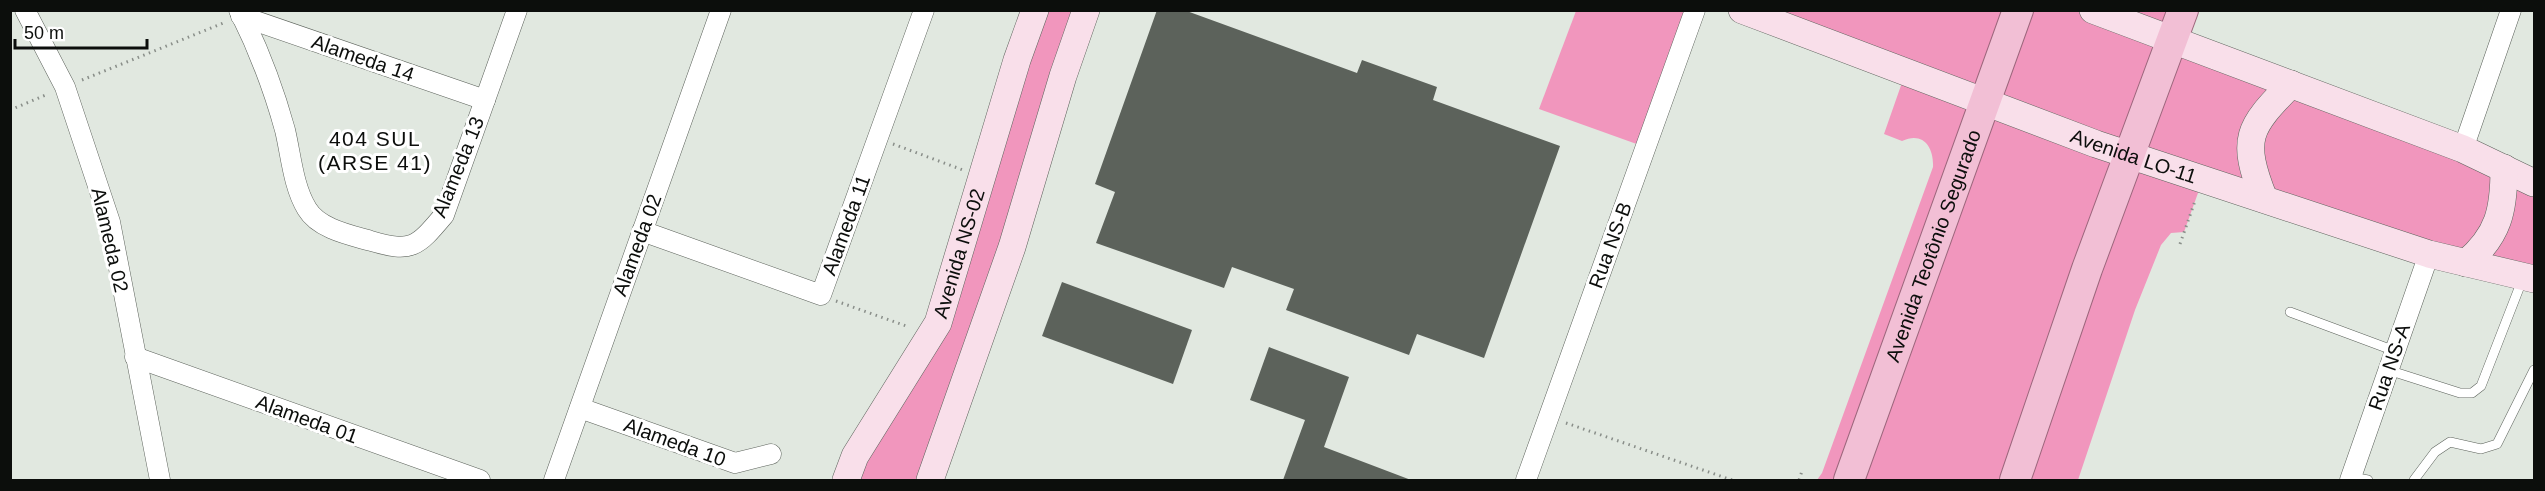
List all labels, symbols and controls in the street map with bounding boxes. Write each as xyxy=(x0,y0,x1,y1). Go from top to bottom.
scale bar xyxy=(15,12,147,50)
text: 50 m xyxy=(24,23,64,43)
street label: Alameda 14 xyxy=(309,30,417,86)
street label: Alameda 13 xyxy=(428,113,488,221)
street label: Avenida LO-11 xyxy=(2067,124,2199,187)
district label: 404 SUL (ARSE 41) xyxy=(318,127,432,174)
street label: Avenida Teotônio Segurado xyxy=(1881,127,1985,365)
street label: Alameda 11 xyxy=(818,172,874,278)
street label: Alameda 02 xyxy=(87,186,133,294)
street label: Avenida NS-02 xyxy=(929,186,989,321)
street label: Alameda 02 xyxy=(608,191,666,299)
street label: Rua NS-B xyxy=(1584,199,1636,291)
street label: Rua NS-A xyxy=(2364,320,2414,413)
street label: Alameda 01 xyxy=(253,390,361,448)
street label: Alameda 10 xyxy=(621,413,729,471)

